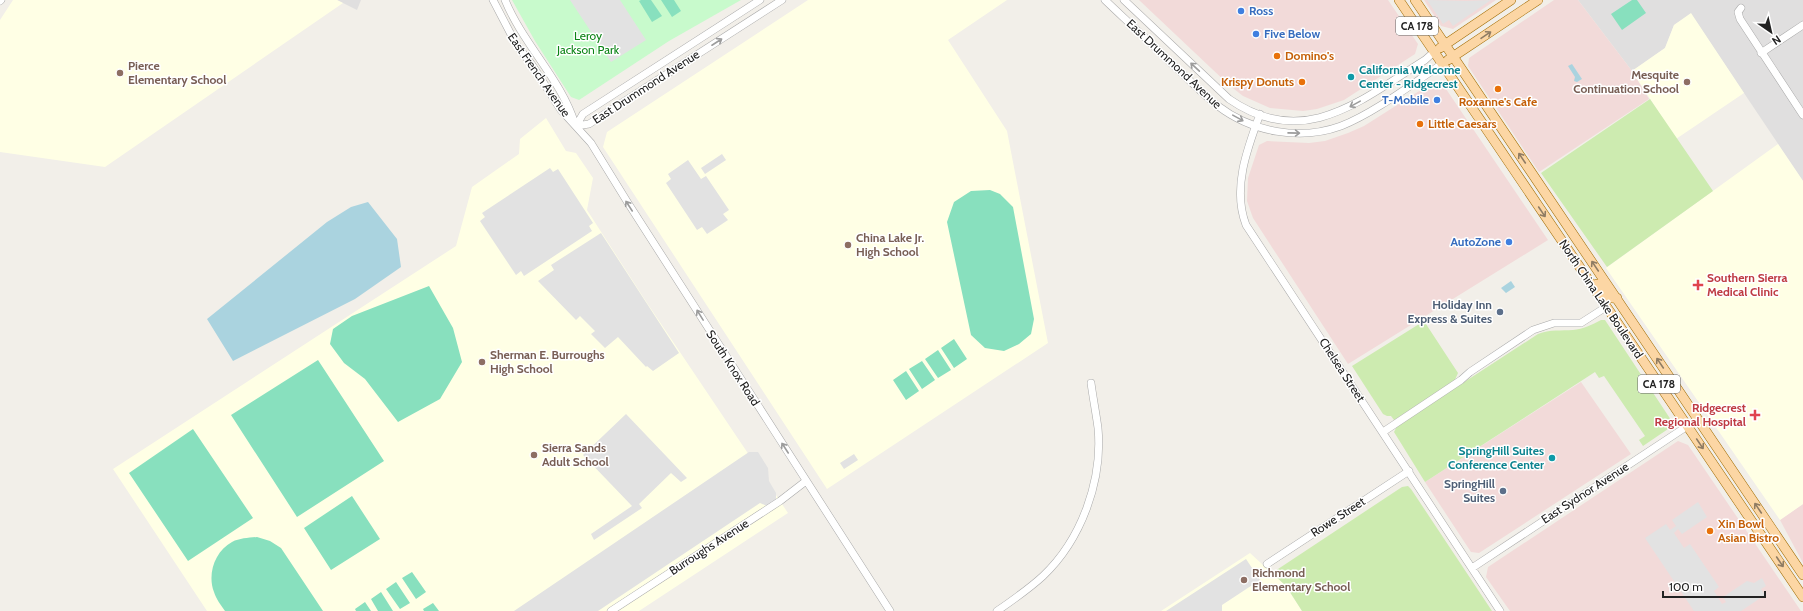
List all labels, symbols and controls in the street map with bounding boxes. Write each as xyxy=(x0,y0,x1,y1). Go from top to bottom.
place label: Ross xyxy=(1249,3,1273,18)
marker: Ross xyxy=(1236,6,1246,16)
north arrow xyxy=(1751,12,1791,52)
street label: East Drummond Avenue xyxy=(1124,16,1225,112)
road number: CA 178 xyxy=(1396,17,1438,35)
place label: Five Below xyxy=(1264,26,1320,41)
park label: Leroy Jackson Park xyxy=(556,28,620,57)
marker: Five Below xyxy=(1251,29,1261,39)
street label: East French Avenue xyxy=(505,30,574,120)
one-way arrow xyxy=(1480,31,1491,39)
text: N xyxy=(1769,32,1784,48)
one-way arrow xyxy=(711,37,723,45)
street label: East Drummond Avenue xyxy=(589,46,702,127)
place label: Domino's xyxy=(1285,48,1334,63)
marker: Domino's xyxy=(1272,51,1282,61)
place label: Pierce Elementary School xyxy=(128,58,226,87)
one-way arrow xyxy=(1190,62,1200,72)
place label: California Welcome Center - Ridgecrest xyxy=(1359,62,1461,91)
place label: Mesquite Continuation School xyxy=(1573,67,1679,96)
marker: Pierce Elementary School xyxy=(115,68,125,78)
marker: California Welcome Center - Ridgecrest xyxy=(1346,72,1356,82)
place label: Krispy Donuts xyxy=(1221,74,1294,89)
marker: Krispy Donuts xyxy=(1297,77,1307,87)
marker: Mesquite Continuation School xyxy=(1682,77,1692,87)
marker: Roxanne's Cafe xyxy=(1493,84,1503,94)
place label: T-Mobile xyxy=(1382,92,1429,107)
place label: Roxanne's Cafe xyxy=(1459,94,1537,109)
marker: T-Mobile xyxy=(1432,95,1442,105)
one-way arrow xyxy=(1349,100,1361,108)
one-way arrow xyxy=(1232,114,1244,122)
place label: Little Caesars xyxy=(1428,116,1497,131)
marker: Little Caesars xyxy=(1415,119,1425,129)
one-way arrow xyxy=(1287,129,1300,137)
one-way arrow xyxy=(1518,153,1526,164)
one-way arrow xyxy=(625,200,633,212)
one-way arrow xyxy=(1538,206,1546,217)
place label: China Lake Jr. High School xyxy=(856,230,924,259)
place label: AutoZone xyxy=(1451,234,1501,249)
street label: North China Lake Boulevard xyxy=(1556,236,1647,361)
marker: AutoZone xyxy=(1504,237,1514,247)
marker: China Lake Jr. High School xyxy=(843,240,853,250)
one-way arrow xyxy=(1591,261,1599,272)
place label: Southern Sierra Medical Clinic xyxy=(1707,270,1787,299)
marker: Southern Sierra Medical Clinic xyxy=(1692,279,1704,291)
place label: Holiday Inn Express & Suites xyxy=(1408,297,1492,326)
marker: Holiday Inn Express & Suites xyxy=(1495,307,1505,317)
one-way arrow xyxy=(695,309,703,321)
street label: South Knox Road xyxy=(703,327,764,408)
street label: Chelsea Street xyxy=(1316,335,1369,405)
place label: Sherman E. Burroughs High School xyxy=(490,347,605,376)
marker: Sherman E. Burroughs High School xyxy=(477,357,487,367)
one-way arrow xyxy=(1656,358,1664,369)
road number: CA 178 xyxy=(1638,375,1680,393)
place label: Ridgecrest Regional Hospital xyxy=(1655,400,1746,429)
marker: Ridgecrest Regional Hospital xyxy=(1749,409,1761,421)
one-way arrow xyxy=(1696,438,1704,449)
place label: Sierra Sands Adult School xyxy=(542,440,609,469)
one-way arrow xyxy=(780,442,788,454)
place label: SpringHill Suites Conference Center xyxy=(1448,443,1544,472)
marker: Sierra Sands Adult School xyxy=(529,450,539,460)
marker: SpringHill Suites Conference Center xyxy=(1547,453,1557,463)
street label: East Sydnor Avenue xyxy=(1538,459,1631,526)
place label: SpringHill Suites xyxy=(1444,476,1495,505)
marker: SpringHill Suites xyxy=(1498,486,1508,496)
street label: Rowe Street xyxy=(1308,493,1368,540)
one-way arrow xyxy=(1754,503,1762,514)
street label: Burroughs Avenue xyxy=(666,515,751,578)
place label: Xin Bowl Asian Bistro xyxy=(1717,516,1779,545)
marker: Xin Bowl Asian Bistro xyxy=(1705,526,1715,536)
one-way arrow xyxy=(1776,557,1784,568)
place label: Richmond Elementary School xyxy=(1252,565,1350,594)
scale bar xyxy=(1663,573,1765,599)
marker: Richmond Elementary School xyxy=(1239,575,1249,585)
text: 100 m xyxy=(1669,579,1703,594)

